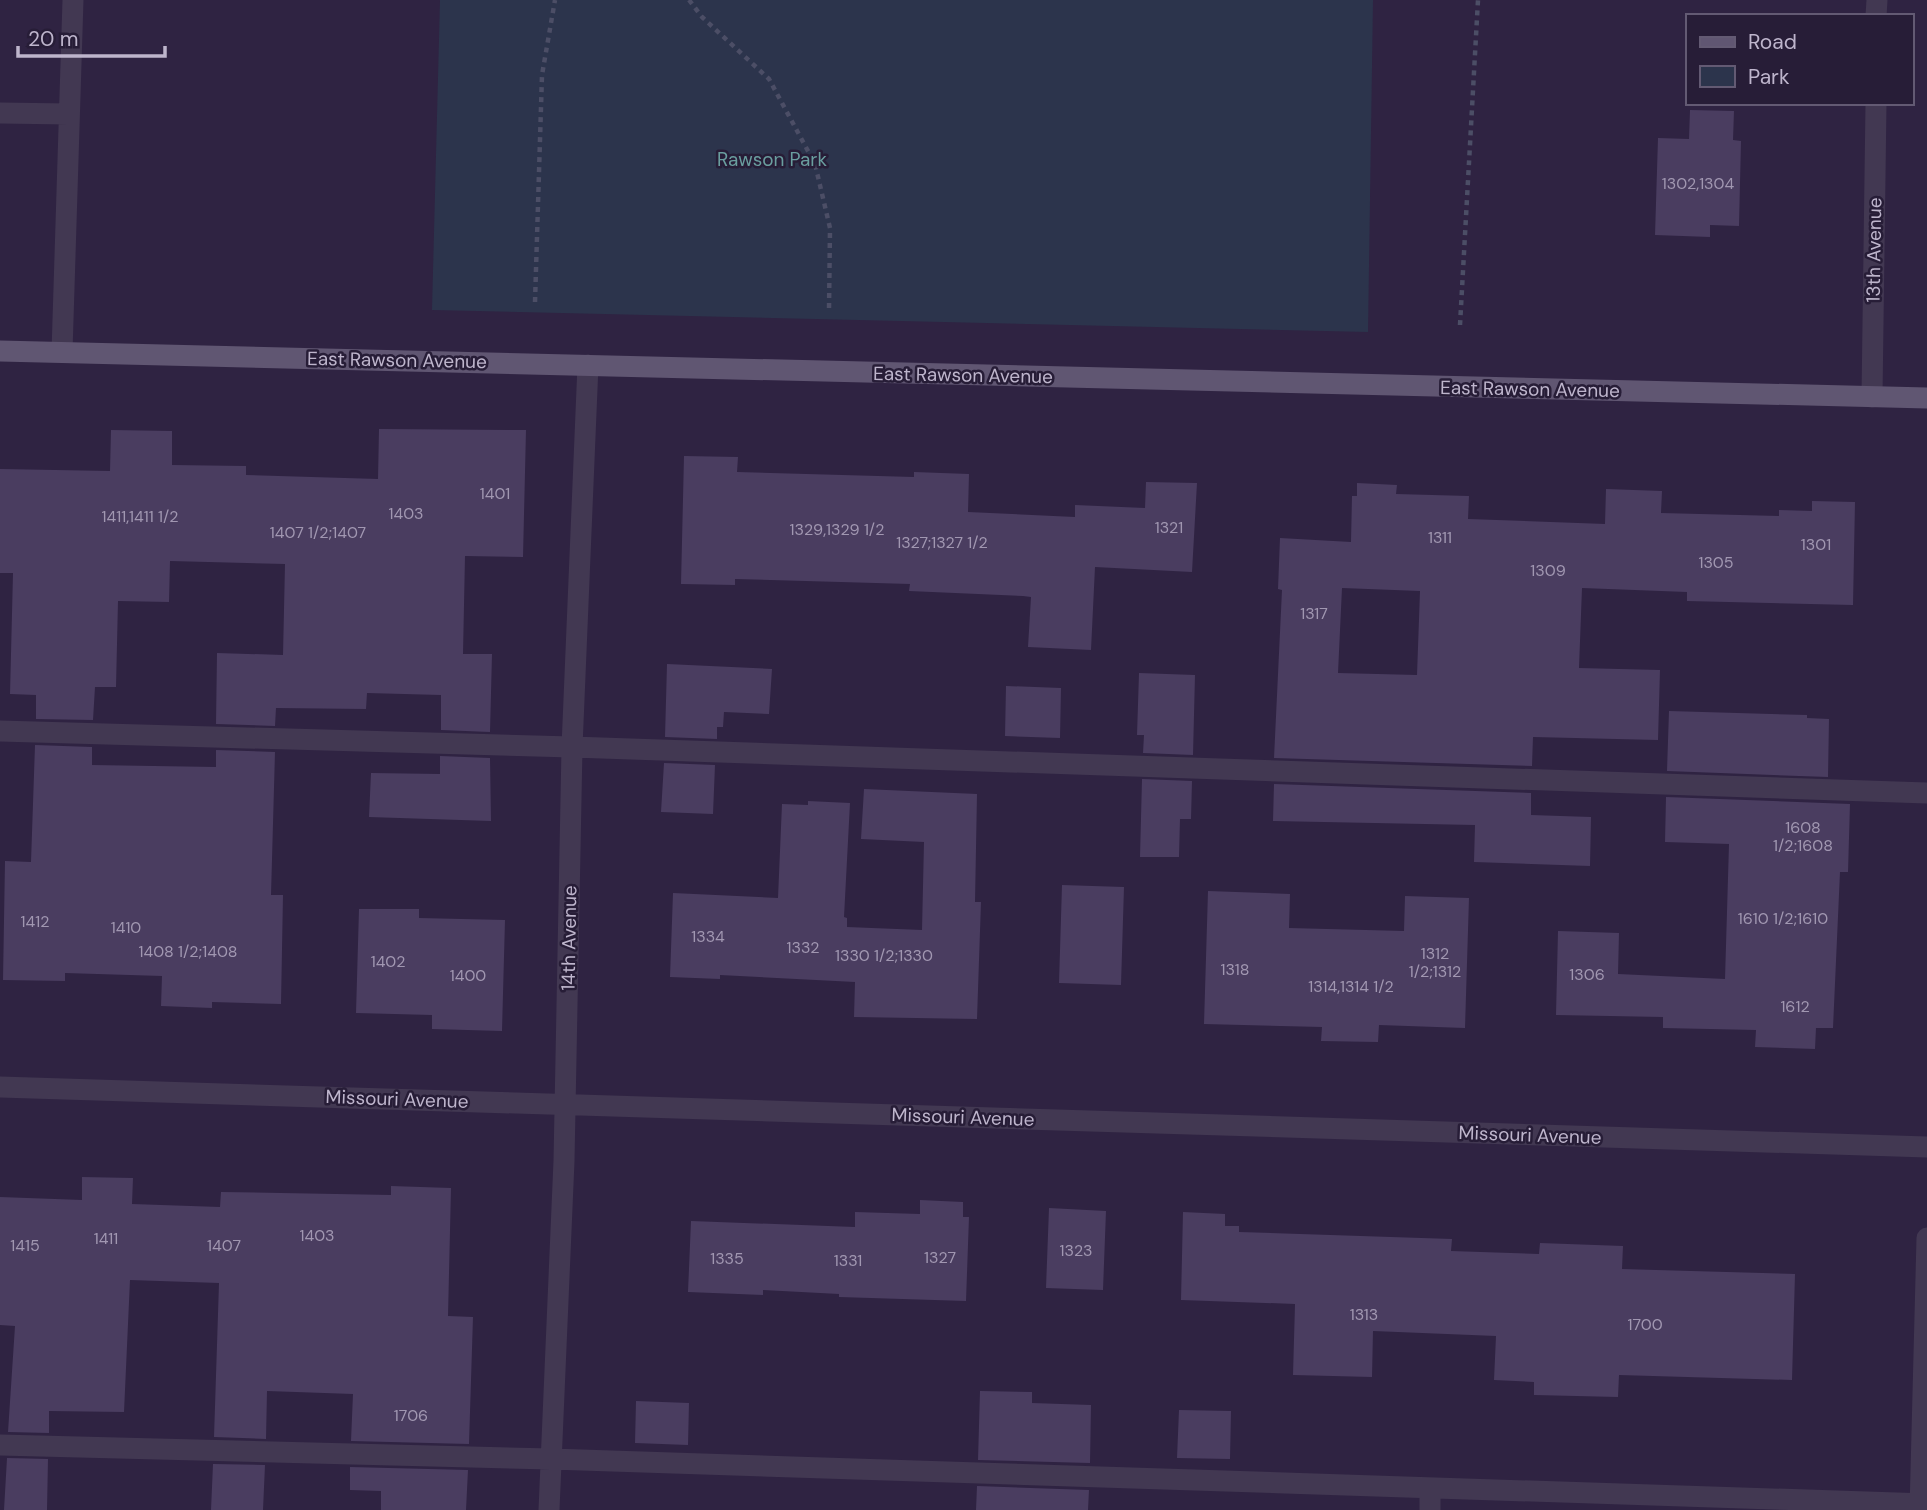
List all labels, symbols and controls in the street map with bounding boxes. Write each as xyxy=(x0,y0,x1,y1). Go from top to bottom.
scale bar xyxy=(18,14,164,58)
legend xyxy=(1686,14,1913,105)
text: 20 m xyxy=(28,25,79,53)
text: Road xyxy=(1748,28,1797,56)
text: Park xyxy=(1748,63,1790,91)
park label: Rawson Park xyxy=(717,147,827,172)
house number: 1302,1304 xyxy=(1662,173,1735,194)
street label: 13th Avenue xyxy=(1861,197,1887,303)
street label: East Rawson Avenue xyxy=(307,346,487,374)
street label: East Rawson Avenue xyxy=(873,361,1053,389)
street label: East Rawson Avenue xyxy=(1440,375,1620,403)
house number: 1401 xyxy=(480,483,510,504)
house number: 1403 xyxy=(388,503,424,524)
house number: 1411,1411 1/2 xyxy=(101,506,179,527)
house number: 1321 xyxy=(1155,517,1183,538)
house number: 1329,1329 1/2 xyxy=(790,519,884,540)
house number: 1407 1/2;1407 xyxy=(270,522,366,543)
house number: 1311 xyxy=(1428,527,1452,548)
house number: 1327;1327 1/2 xyxy=(896,532,988,553)
house number: 1301 xyxy=(1801,534,1831,555)
house number: 1305 xyxy=(1698,552,1734,573)
house number: 1309 xyxy=(1530,560,1566,581)
house number: 1317 xyxy=(1300,603,1328,624)
house number: 1608 1/2;1608 xyxy=(1773,817,1833,856)
street label: 14th Avenue xyxy=(556,885,582,991)
house number: 1610 1/2;1610 xyxy=(1738,908,1828,929)
house number: 1412 xyxy=(21,911,49,932)
house number: 1410 xyxy=(111,917,141,938)
house number: 1334 xyxy=(691,926,725,947)
house number: 1332 xyxy=(786,937,820,958)
house number: 1408 1/2;1408 xyxy=(138,941,238,962)
house number: 1312 1/2;1312 xyxy=(1409,943,1461,982)
house number: 1330 1/2;1330 xyxy=(835,945,933,966)
house number: 1402 xyxy=(371,951,405,972)
house number: 1318 xyxy=(1221,959,1249,980)
house number: 1306 xyxy=(1569,964,1605,985)
house number: 1400 xyxy=(450,965,486,986)
house number: 1314,1314 1/2 xyxy=(1308,976,1394,997)
house number: 1612 xyxy=(1780,996,1810,1017)
street label: Missouri Avenue xyxy=(325,1084,469,1114)
street label: Missouri Avenue xyxy=(891,1102,1035,1132)
street label: Missouri Avenue xyxy=(1458,1120,1602,1150)
house number: 1403 xyxy=(299,1225,335,1246)
house number: 1411 xyxy=(94,1228,118,1249)
house number: 1415 xyxy=(10,1235,40,1256)
house number: 1407 xyxy=(207,1235,241,1256)
house number: 1323 xyxy=(1059,1240,1093,1261)
house number: 1327 xyxy=(924,1247,956,1268)
house number: 1335 xyxy=(710,1248,744,1269)
house number: 1331 xyxy=(834,1250,862,1271)
house number: 1313 xyxy=(1350,1304,1378,1325)
house number: 1700 xyxy=(1627,1314,1663,1335)
house number: 1706 xyxy=(394,1405,428,1426)

